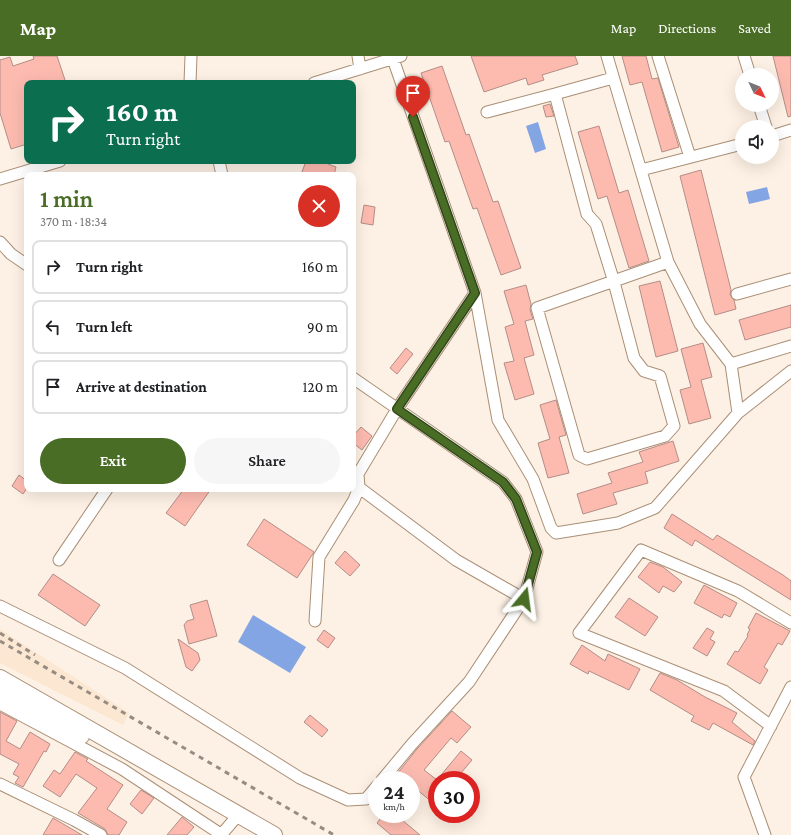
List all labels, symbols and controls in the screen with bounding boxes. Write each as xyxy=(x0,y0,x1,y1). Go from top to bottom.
text: Map xyxy=(20,18,56,39)
text: Map xyxy=(611,20,636,36)
text: Directions xyxy=(658,20,716,36)
text: Saved xyxy=(738,20,771,36)
north arrow xyxy=(735,68,779,112)
map controls xyxy=(735,68,779,164)
pin xyxy=(396,76,430,117)
icon: arrive xyxy=(402,82,424,104)
icon: right xyxy=(40,96,92,148)
text: 160 m xyxy=(106,96,178,127)
button: sound xyxy=(735,120,779,164)
text: Turn right xyxy=(106,129,180,149)
text: 1 min xyxy=(40,185,93,212)
button: close xyxy=(298,185,340,227)
text: 370 m · 18:34 xyxy=(40,214,107,229)
icon: right xyxy=(42,256,64,278)
text: Turn right xyxy=(76,259,143,275)
text: 160 m xyxy=(302,259,338,275)
icon: left xyxy=(42,316,64,338)
text: Turn left xyxy=(76,319,132,335)
text: 90 m xyxy=(307,319,338,335)
icon: arrive xyxy=(42,376,64,398)
text: Arrive at destination xyxy=(76,379,207,395)
text: 120 m xyxy=(303,379,338,395)
button: Exit xyxy=(40,438,186,484)
button: Share xyxy=(194,438,340,484)
position arrow xyxy=(503,578,545,620)
speed limit sign: 30 xyxy=(428,771,480,823)
text: 24 xyxy=(384,781,404,803)
text: km/h xyxy=(383,801,405,812)

